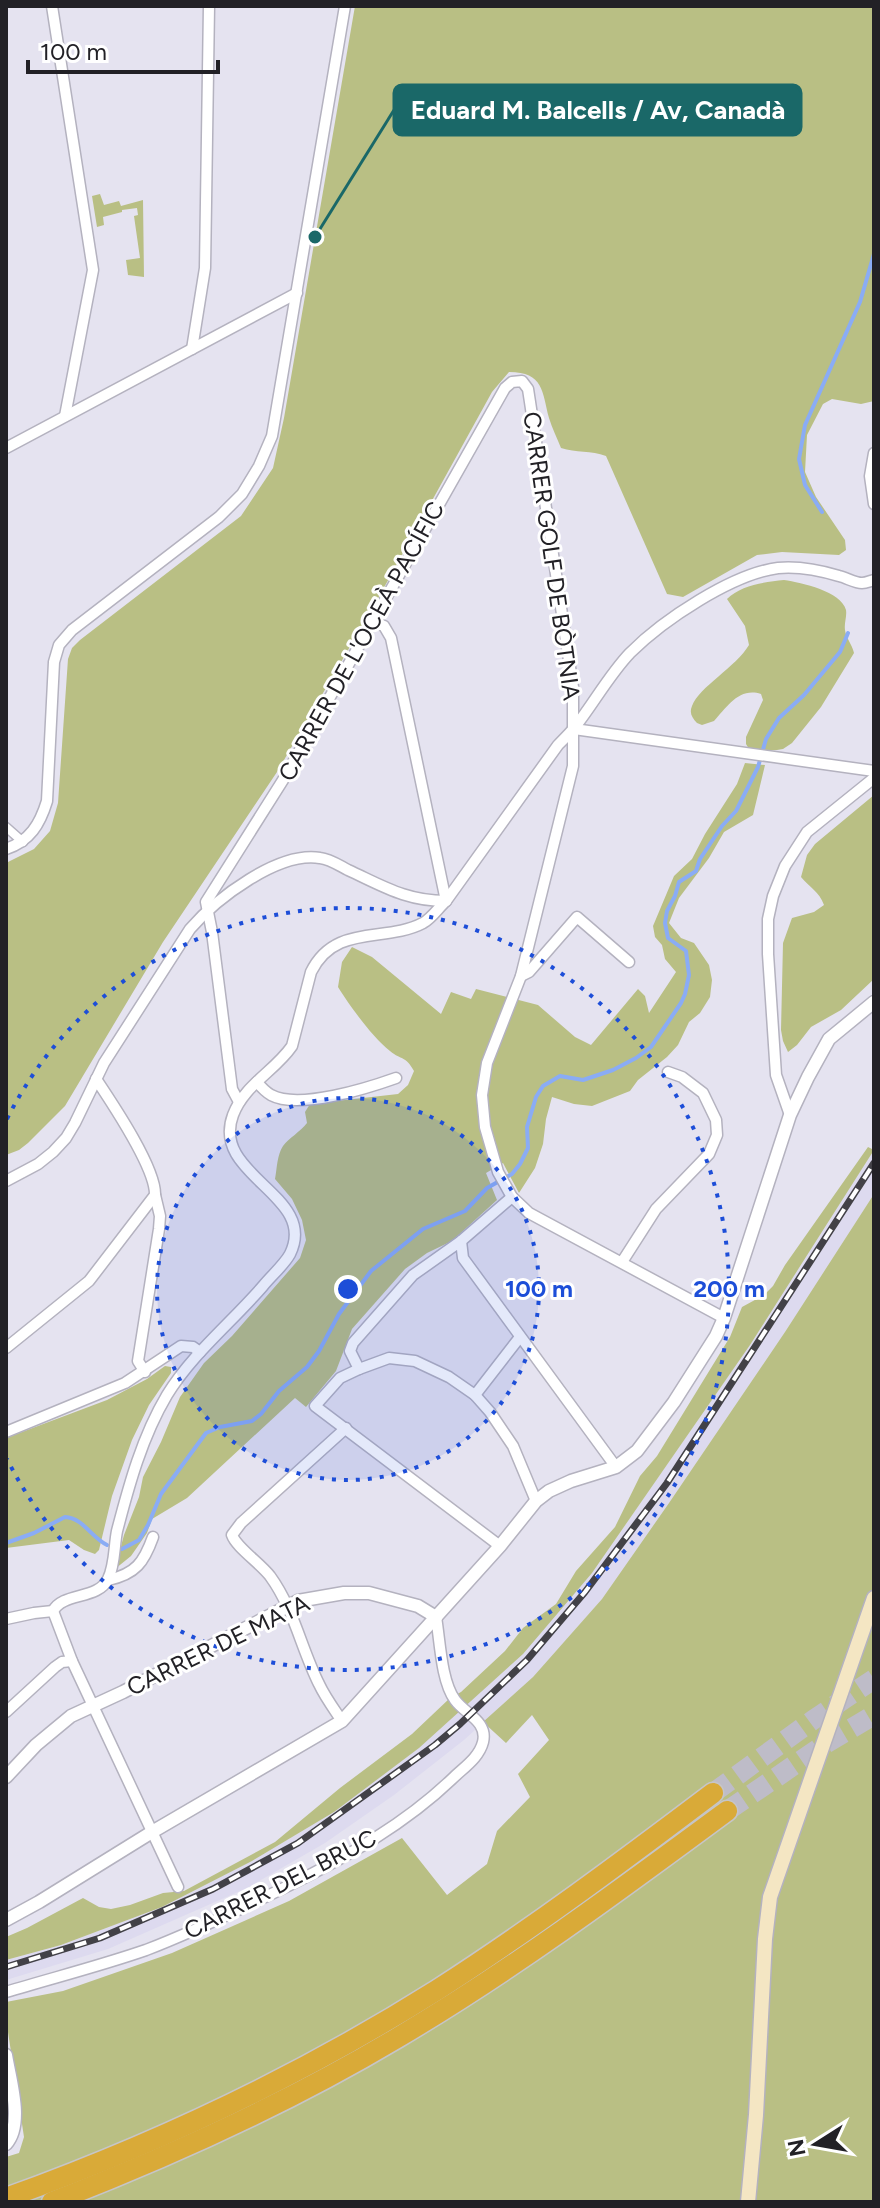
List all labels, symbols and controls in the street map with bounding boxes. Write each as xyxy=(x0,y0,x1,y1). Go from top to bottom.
scale bar xyxy=(28,24,218,74)
text: 100 m xyxy=(40,37,107,66)
callout: Eduard M. Balcells / Av, Canadà xyxy=(394,85,801,135)
text: Eduard M. Balcells / Av, Canadà xyxy=(411,94,785,126)
street label: CARRER GOLF DE BÒTNIA xyxy=(517,410,587,703)
street label: CARRER DE L'OCEÀ PACÍFIC xyxy=(272,496,450,786)
text: 100 m xyxy=(505,1274,573,1303)
text: 200 m xyxy=(693,1274,765,1303)
centre of rings xyxy=(334,1275,362,1303)
street label: CARRER DE MATA xyxy=(122,1588,315,1702)
street label: CARRER DEL BRUC xyxy=(179,1823,381,1945)
north arrow xyxy=(776,2104,856,2184)
text: N xyxy=(782,2137,812,2159)

